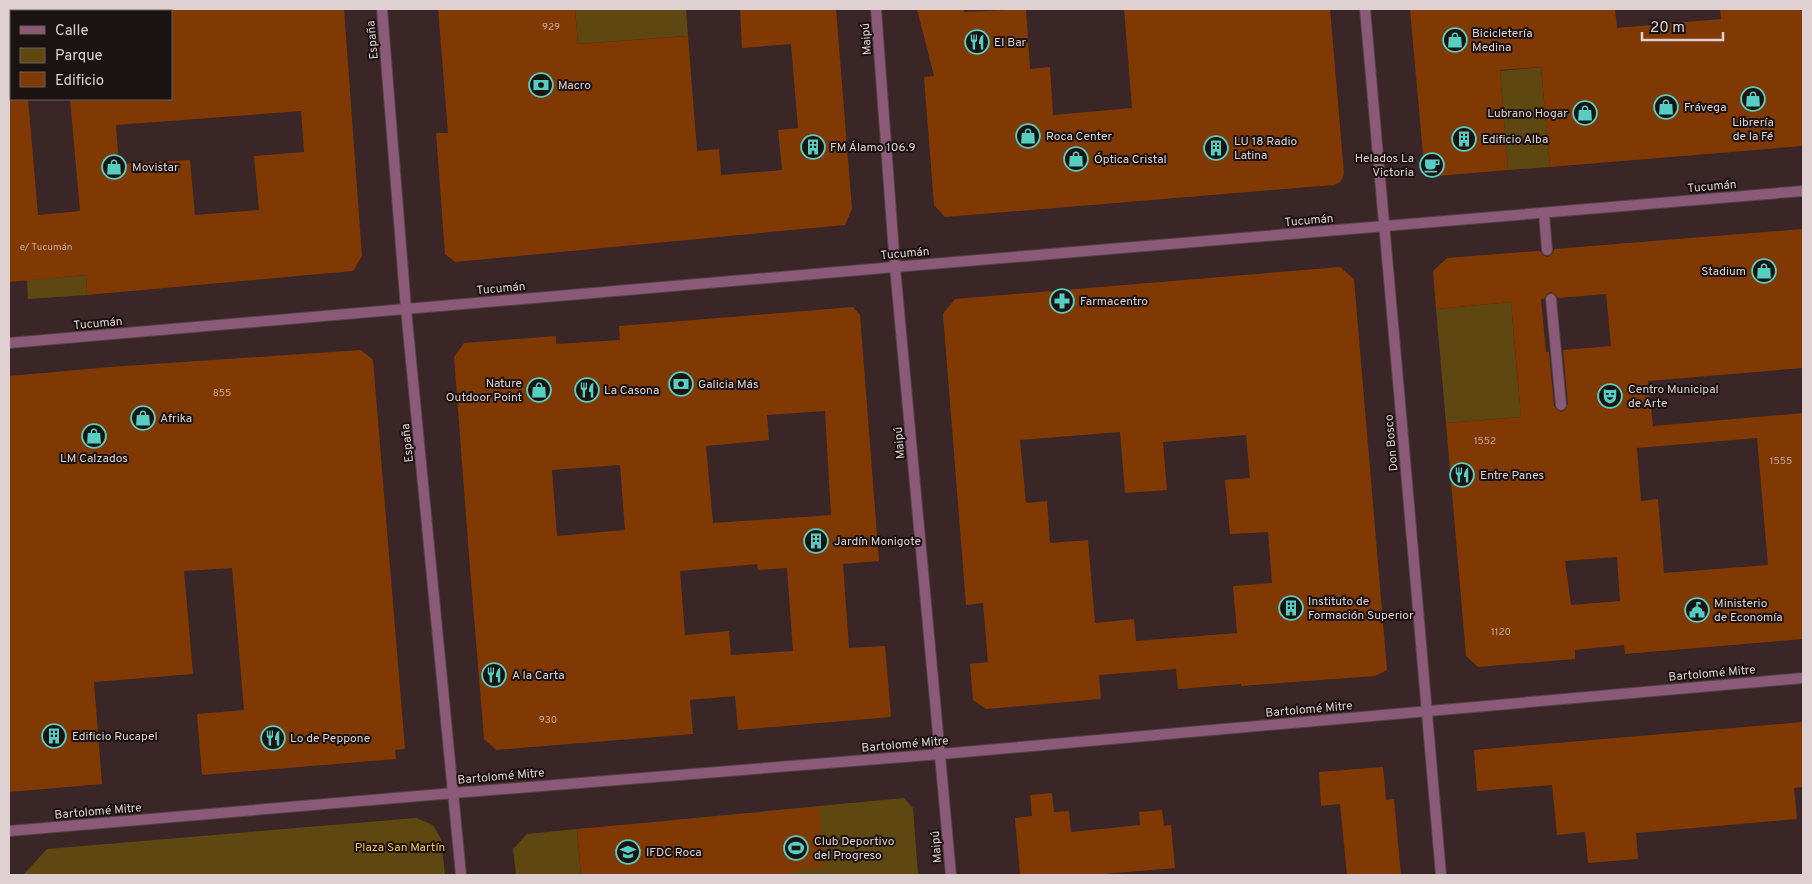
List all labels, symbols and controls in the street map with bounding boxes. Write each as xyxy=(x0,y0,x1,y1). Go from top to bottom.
legend xyxy=(10,10,172,100)
scale bar xyxy=(1642,10,1723,42)
text: 20 m xyxy=(1650,19,1685,38)
street label: España xyxy=(363,20,383,60)
house number: 929 xyxy=(542,21,560,34)
text: Calle xyxy=(55,22,89,41)
street label: Maipú xyxy=(858,22,876,56)
place label: Bicicletería Medina xyxy=(1472,26,1532,56)
shop icon: Bicicletería Medina xyxy=(1442,27,1468,53)
restaurant icon: El Bar xyxy=(964,29,990,55)
place label: El Bar xyxy=(994,35,1027,51)
text: Parque xyxy=(55,47,103,66)
text: Edificio xyxy=(55,72,104,91)
bank icon: Macro xyxy=(528,72,554,98)
place label: Macro xyxy=(558,78,591,94)
shop icon: Librería de la Fé xyxy=(1740,86,1766,112)
shop icon: Frávega xyxy=(1653,94,1679,120)
shop icon: Lubrano Hogar xyxy=(1572,100,1598,126)
place label: Frávega xyxy=(1684,100,1727,116)
place label: Lubrano Hogar xyxy=(1487,106,1568,122)
place label: Librería de la Fé xyxy=(1732,115,1774,145)
shop icon: Roca Center xyxy=(1015,123,1041,149)
building icon: Edificio Alba xyxy=(1451,126,1477,152)
place label: Roca Center xyxy=(1046,129,1113,145)
place label: Edificio Alba xyxy=(1482,132,1548,148)
building icon: FM Álamo 106.9 xyxy=(800,134,826,160)
place label: LU 18 Radio Latina xyxy=(1234,134,1297,164)
building icon: LU 18 Radio Latina xyxy=(1203,135,1229,161)
place label: FM Álamo 106.9 xyxy=(830,140,916,156)
shop icon: Óptica Cristal xyxy=(1063,146,1089,172)
place label: Helados La Victoria xyxy=(1355,151,1414,181)
place label: Óptica Cristal xyxy=(1094,152,1167,168)
cafe icon: Helados La Victoria xyxy=(1419,152,1445,178)
shop icon: Movistar xyxy=(101,154,127,180)
place label: Movistar xyxy=(132,160,179,176)
street label: Tucumán xyxy=(1687,177,1737,197)
street label: Tucumán xyxy=(1284,211,1334,231)
house number: e/ Tucumán xyxy=(20,241,72,254)
street label: Tucumán xyxy=(880,244,930,264)
shop icon: Stadium xyxy=(1751,258,1777,284)
place label: Stadium xyxy=(1701,264,1746,280)
street label: Tucumán xyxy=(476,279,526,299)
pharmacy icon: Farmacentro xyxy=(1049,288,1075,314)
place label: Farmacentro xyxy=(1080,294,1148,310)
street label: Tucumán xyxy=(73,314,123,334)
bank icon: Galicia Más xyxy=(668,371,694,397)
place label: Nature Outdoor Point xyxy=(446,376,522,406)
shop icon: Nature Outdoor Point xyxy=(526,377,552,403)
restaurant icon: La Casona xyxy=(574,377,600,403)
place label: Galicia Más xyxy=(698,377,759,393)
place label: Centro Municipal de Arte xyxy=(1628,382,1719,412)
place label: La Casona xyxy=(604,383,659,399)
theatre icon: Centro Municipal de Arte xyxy=(1597,383,1623,409)
house number: 855 xyxy=(213,387,231,400)
shop icon: Afrika xyxy=(130,405,156,431)
place label: Afrika xyxy=(160,411,192,427)
street label: Don Bosco xyxy=(1382,413,1402,472)
shop icon: LM Calzados xyxy=(81,423,107,449)
street label: España xyxy=(398,423,418,463)
street label: Maipú xyxy=(891,426,909,460)
house number: 1552 xyxy=(1474,435,1496,448)
place label: LM Calzados xyxy=(60,451,128,467)
house number: 1555 xyxy=(1770,455,1792,468)
restaurant icon: Entre Panes xyxy=(1449,462,1475,488)
place label: Entre Panes xyxy=(1480,468,1544,484)
building icon: Jardín Monigote xyxy=(803,528,829,554)
place label: Jardín Monigote xyxy=(834,534,921,550)
place label: Instituto de Formación Superior xyxy=(1308,594,1414,624)
building icon: Instituto de Formación Superior xyxy=(1278,595,1304,621)
place label: Ministerio de Economía xyxy=(1714,596,1783,626)
public building icon: Ministerio de Economía xyxy=(1684,597,1710,623)
house number: 1120 xyxy=(1491,626,1511,639)
restaurant icon: A la Carta xyxy=(481,662,507,688)
street label: Bartolomé Mitre xyxy=(1668,662,1756,686)
place label: A la Carta xyxy=(512,668,565,684)
street label: Bartolomé Mitre xyxy=(1265,698,1353,722)
house number: 930 xyxy=(539,714,557,727)
building icon: Edificio Rucapel xyxy=(41,723,67,749)
restaurant icon: Lo de Peppone xyxy=(260,725,286,751)
place label: Edificio Rucapel xyxy=(72,729,158,745)
place label: Lo de Peppone xyxy=(290,731,370,747)
street label: Bartolomé Mitre xyxy=(861,733,949,757)
street label: Bartolomé Mitre xyxy=(457,765,545,789)
street label: Bartolomé Mitre xyxy=(54,800,142,824)
street label: Maipú xyxy=(928,830,946,864)
place label: Club Deportivo del Progreso xyxy=(814,834,895,864)
sports icon: Club Deportivo del Progreso xyxy=(783,835,809,861)
school or university icon: IFDC Roca xyxy=(615,839,641,865)
park label: Plaza San Martín xyxy=(355,840,445,856)
place label: IFDC Roca xyxy=(646,845,702,861)

